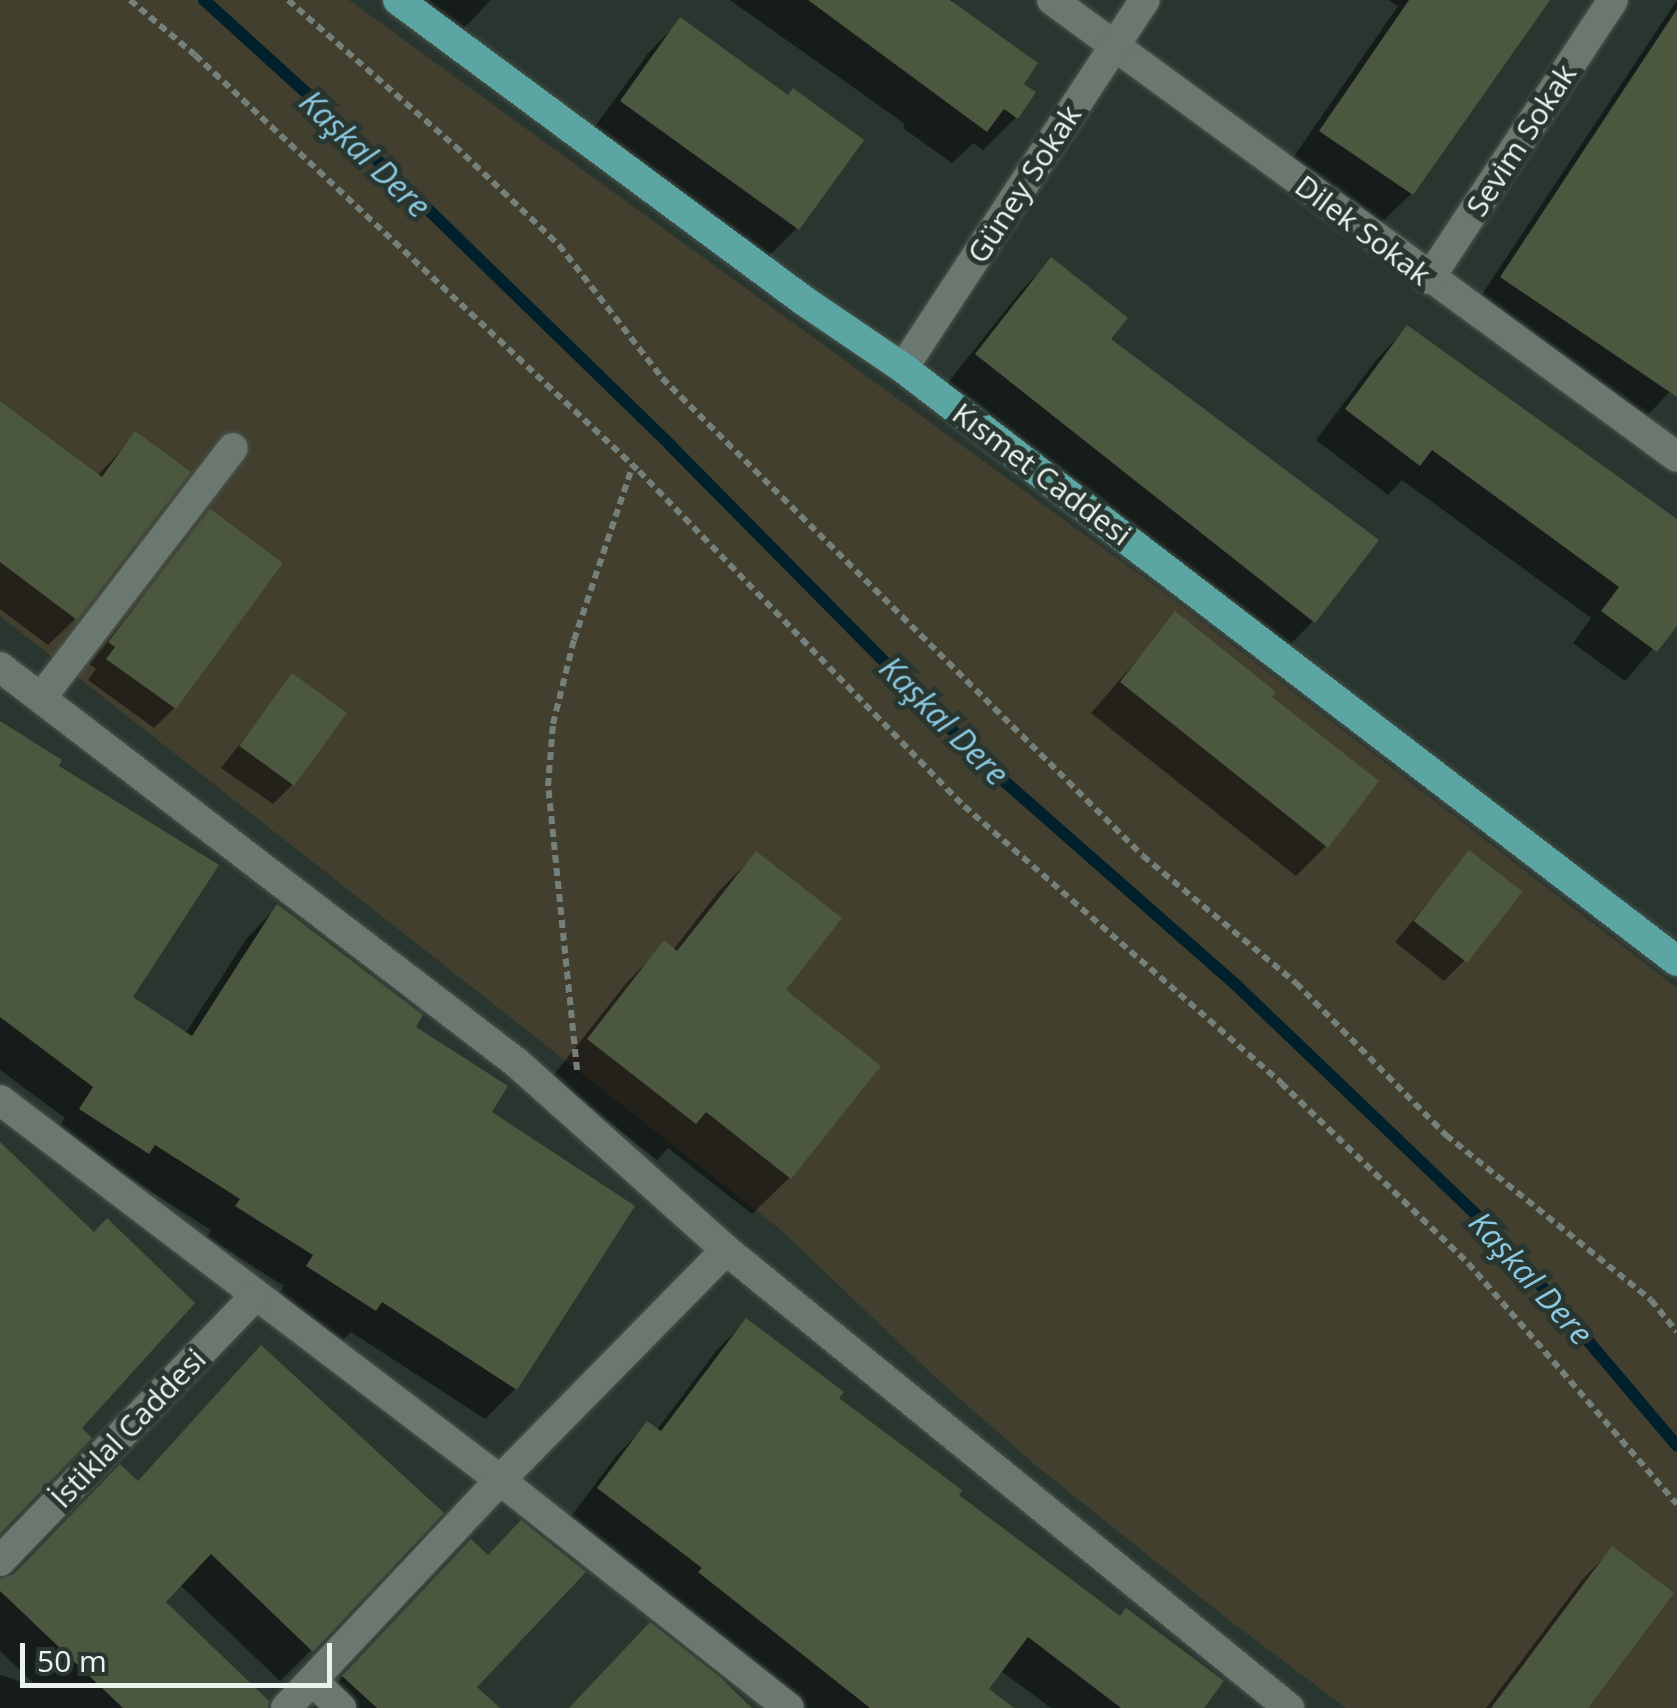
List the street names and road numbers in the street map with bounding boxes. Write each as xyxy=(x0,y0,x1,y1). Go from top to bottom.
street label: Sevim Sokak xyxy=(1458,57,1584,223)
street label: Güney Sokak xyxy=(960,98,1088,270)
street label: Dilek Sokak xyxy=(1288,167,1438,293)
street label: Kısmet Caddesi xyxy=(946,395,1138,553)
street label: İstiklal Caddesi xyxy=(43,1341,213,1515)

